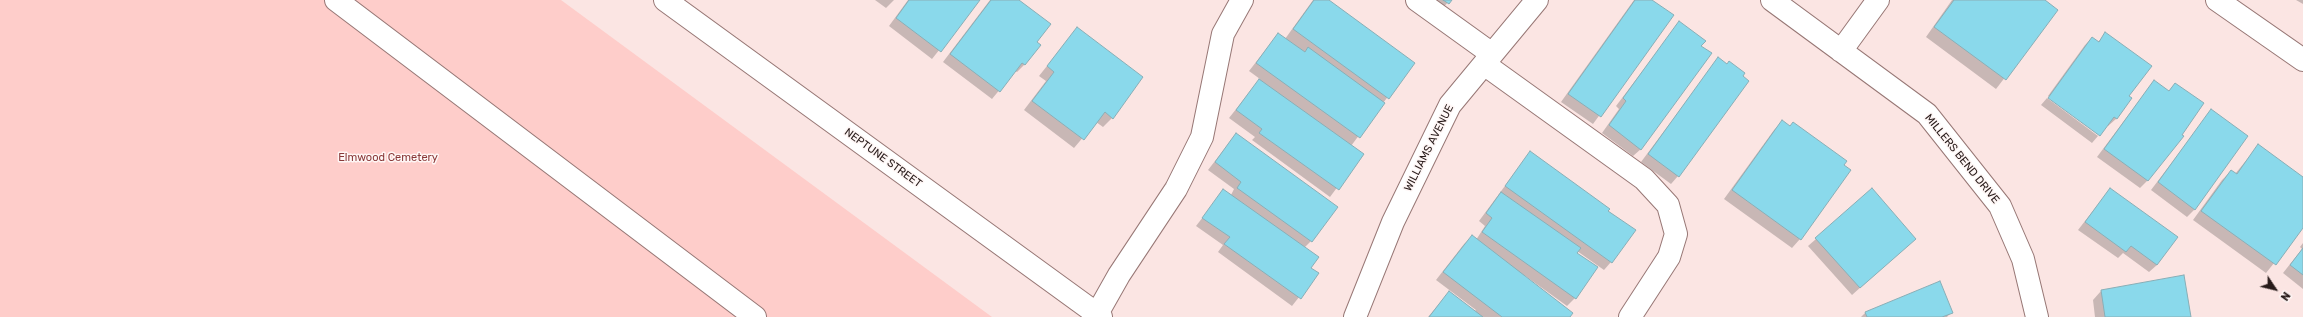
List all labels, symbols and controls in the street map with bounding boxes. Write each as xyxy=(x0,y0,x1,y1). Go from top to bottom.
street label: WILLIAMS AVENUE xyxy=(1401,102,1457,194)
street label: MILLERS BEND DRIVE xyxy=(1922,112,2002,206)
street label: NEPTUNE STREET xyxy=(842,125,924,191)
park label: Elmwood Cemetery xyxy=(338,151,438,165)
north arrow xyxy=(2255,269,2295,309)
text: N xyxy=(2278,289,2293,303)

